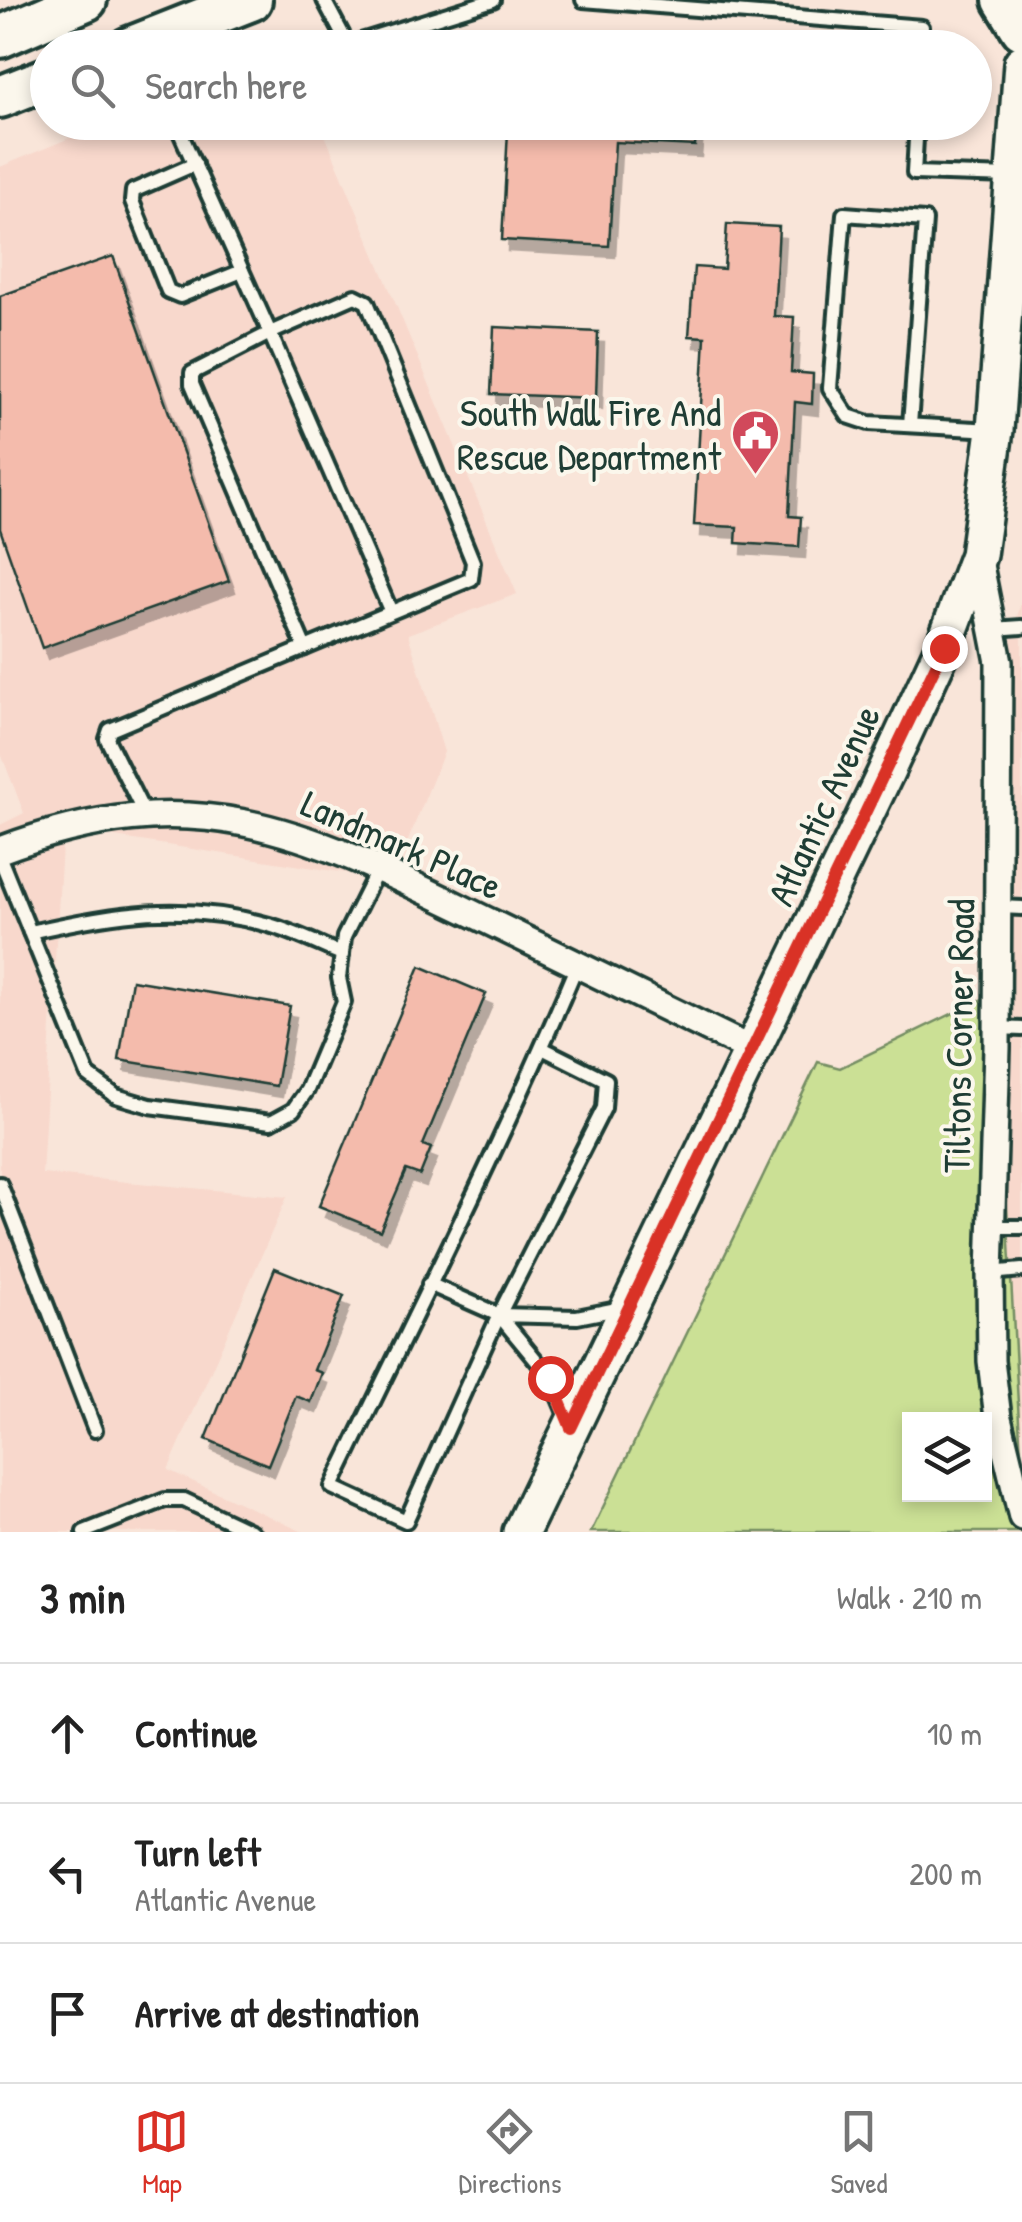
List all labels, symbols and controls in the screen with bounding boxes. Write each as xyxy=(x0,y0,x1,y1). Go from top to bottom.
search box xyxy=(30,30,992,140)
icon: search xyxy=(65,58,120,113)
text: Search here xyxy=(145,59,307,111)
place label: South Wall Fire And Rescue Department xyxy=(457,386,722,482)
public building icon: South Wall Fire And Rescue Department xyxy=(730,408,782,476)
route end xyxy=(922,626,968,672)
street label: Atlantic Avenue xyxy=(754,696,892,914)
street label: Landmark Place xyxy=(294,777,510,911)
street label: Tiltons Corner Road xyxy=(930,898,986,1173)
route start xyxy=(528,1356,574,1402)
map controls xyxy=(902,1412,992,1502)
button: layers xyxy=(902,1412,992,1502)
text: 3 min xyxy=(40,1569,125,1626)
text: Walk · 210 m xyxy=(837,1576,982,1619)
icon: ahead xyxy=(40,1706,95,1761)
text: Continue xyxy=(135,1707,257,1759)
text: 10 m xyxy=(927,1712,982,1755)
text: Turn left xyxy=(135,1826,260,1878)
icon: left xyxy=(40,1846,95,1901)
text: 200 m xyxy=(909,1852,982,1895)
text: Atlantic Avenue xyxy=(135,1878,316,1921)
icon: arrive xyxy=(40,1986,95,2041)
text: Arrive at destination xyxy=(135,1987,419,2039)
tab: Map xyxy=(134,2104,189,2202)
tab: Directions xyxy=(458,2104,561,2202)
tab: Saved xyxy=(830,2104,888,2202)

